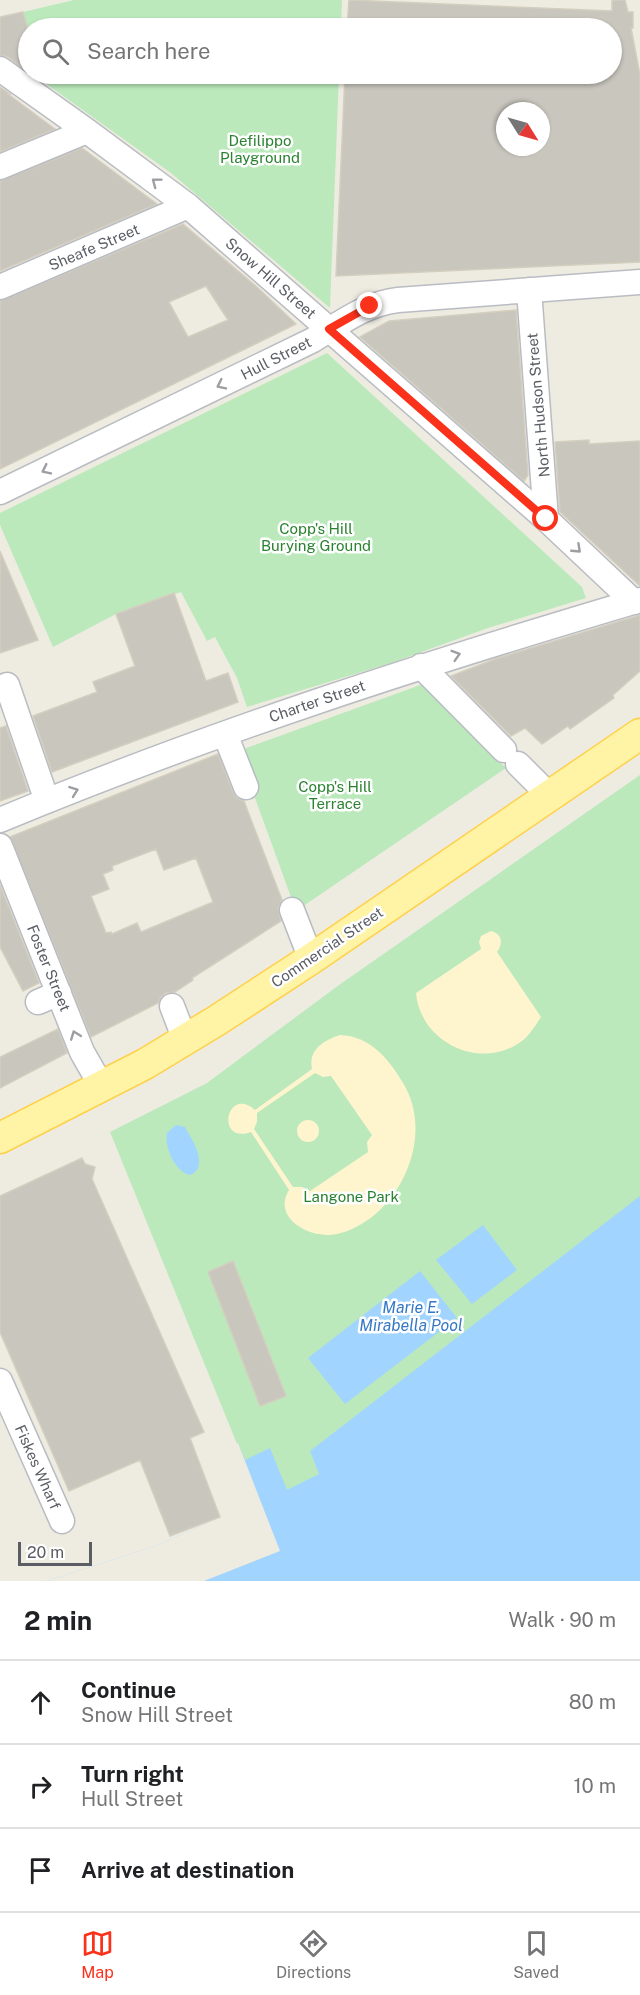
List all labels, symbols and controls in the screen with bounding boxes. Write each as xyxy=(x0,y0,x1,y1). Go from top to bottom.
search box xyxy=(18,18,622,84)
icon: search xyxy=(39,35,72,68)
text: Search here xyxy=(87,38,211,64)
north arrow xyxy=(496,102,550,156)
park label: Defilippo Playground xyxy=(220,132,300,166)
one-way arrow xyxy=(152,179,163,190)
street label: Sheafe Street xyxy=(46,220,142,274)
street label: Snow Hill Street xyxy=(222,234,320,322)
route end xyxy=(356,292,382,318)
street label: North Hudson Street xyxy=(523,332,553,478)
street label: Hull Street xyxy=(238,333,314,383)
one-way arrow xyxy=(217,378,228,389)
one-way arrow xyxy=(41,463,52,474)
route start xyxy=(532,505,558,531)
park label: Copp's Hill Burying Ground xyxy=(261,520,371,554)
one-way arrow xyxy=(570,541,581,552)
one-way arrow xyxy=(450,650,460,662)
street label: Charter Street xyxy=(267,677,367,725)
park label: Copp's Hill Terrace xyxy=(298,778,372,812)
one-way arrow xyxy=(68,785,79,798)
street label: Commercial Street xyxy=(268,903,386,991)
street label: Foster Street xyxy=(24,922,74,1014)
one-way arrow xyxy=(70,1030,82,1041)
park label: Langone Park xyxy=(303,1188,399,1205)
water label: Marie E. Mirabella Pool xyxy=(359,1298,463,1335)
street label: Fiskes Wharf xyxy=(12,1422,64,1512)
scale bar xyxy=(18,1539,92,1566)
text: 20 m xyxy=(27,1543,64,1562)
text: 2 min xyxy=(24,1605,92,1636)
text: Walk · 90 m xyxy=(509,1608,616,1632)
text: Continue xyxy=(81,1677,176,1703)
icon: ahead xyxy=(24,1686,57,1719)
text: 80 m xyxy=(569,1690,616,1714)
text: Snow Hill Street xyxy=(81,1703,233,1727)
text: Turn right xyxy=(81,1761,184,1787)
icon: right xyxy=(24,1770,57,1803)
text: 10 m xyxy=(573,1774,616,1798)
text: Hull Street xyxy=(81,1787,183,1811)
icon: arrive xyxy=(24,1854,57,1887)
text: Arrive at destination xyxy=(81,1857,294,1883)
tab: Map xyxy=(81,1927,114,1982)
tab: Directions xyxy=(276,1927,351,1982)
tab: Saved xyxy=(513,1927,559,1982)

